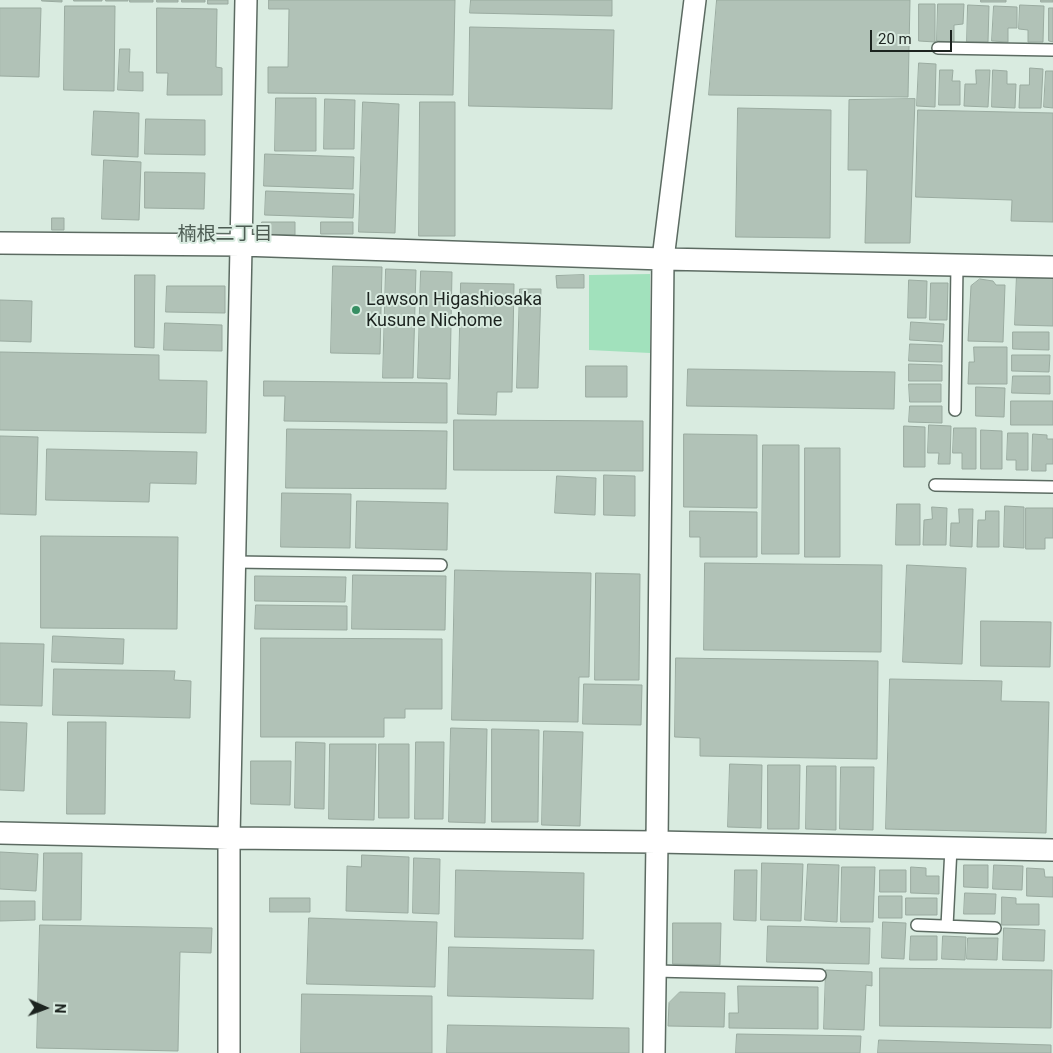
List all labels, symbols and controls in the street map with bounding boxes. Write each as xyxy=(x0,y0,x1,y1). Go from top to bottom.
scale bar xyxy=(873,20,956,52)
text: 20 m xyxy=(878,30,912,48)
district label: 楠根二丁目 xyxy=(178,224,272,246)
place label: Lawson Higashiosaka Kusune Nichome xyxy=(366,289,542,332)
marker: Lawson Higashiosaka Kusune Nichome xyxy=(350,304,362,316)
north arrow xyxy=(20,983,70,1033)
text: N xyxy=(52,1003,68,1014)

